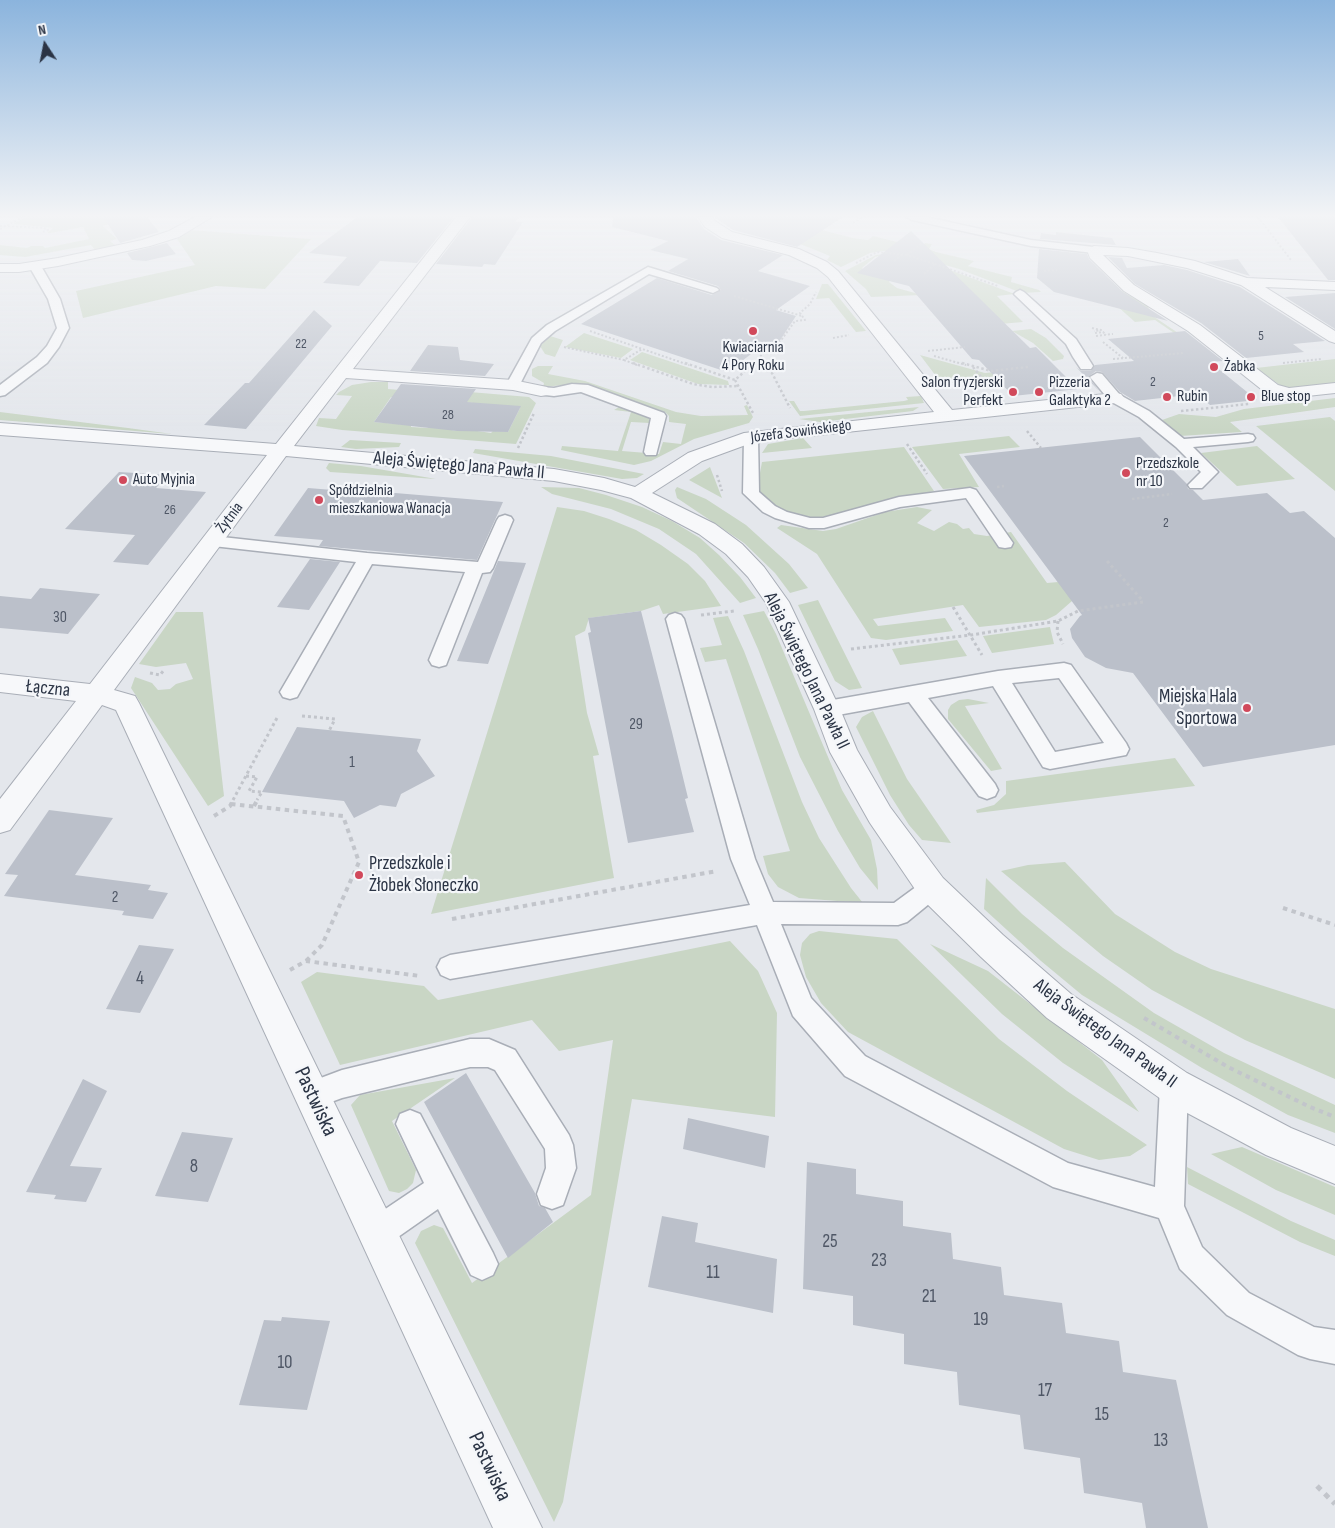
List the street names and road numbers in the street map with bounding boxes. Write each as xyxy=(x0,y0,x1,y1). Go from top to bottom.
street label: Józefa Sowińskiego xyxy=(750,416,852,448)
street label: Aleja Świętego Jana Pawła II xyxy=(372,447,546,485)
street label: Żytnia xyxy=(212,499,248,537)
street label: Aleja Świętego Jana Pawła II xyxy=(758,589,854,753)
street label: Łączna xyxy=(25,675,71,703)
street label: Aleja Świętego Jana Pawła II xyxy=(1029,974,1181,1094)
street label: Pastwiska xyxy=(288,1063,342,1141)
street label: Pastwiska xyxy=(462,1428,516,1506)

